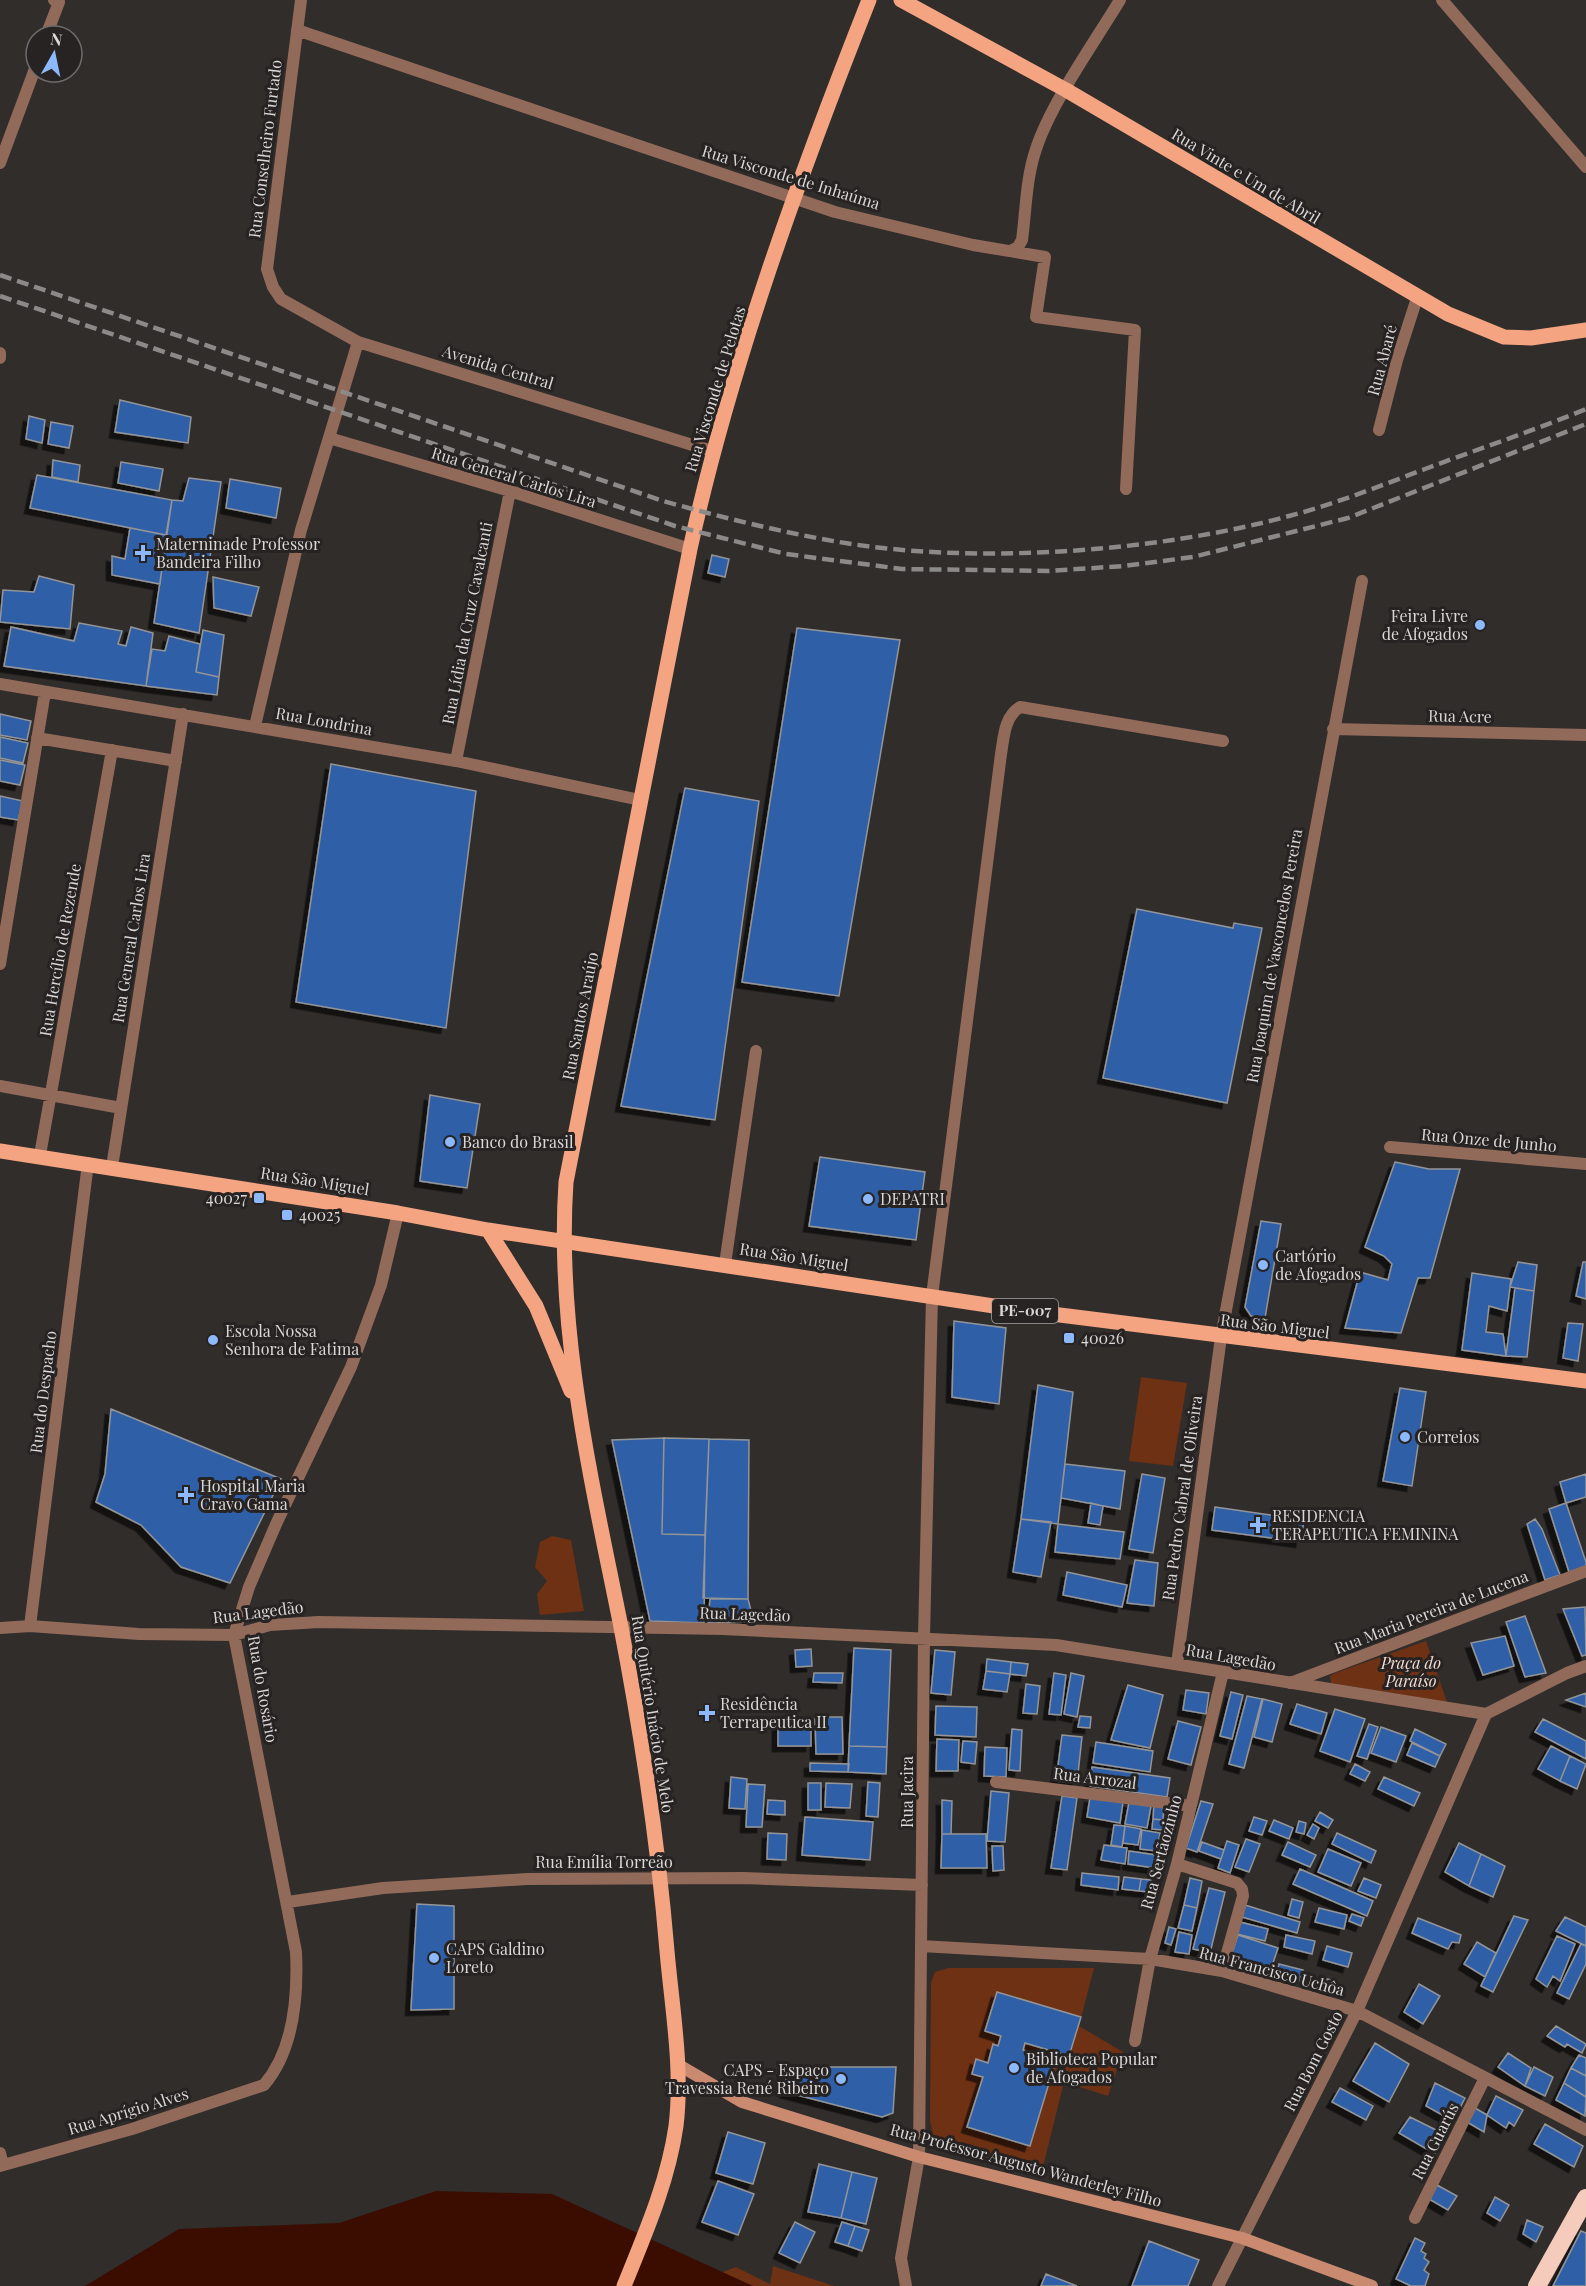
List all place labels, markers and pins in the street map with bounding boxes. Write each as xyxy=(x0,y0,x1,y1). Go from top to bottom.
place label: Materninade Professor Bandeira Filho xyxy=(156,533,320,572)
marker: Materninade Professor Bandeira Filho xyxy=(134,544,152,562)
place label: Feira Livre de Afogados xyxy=(1382,605,1468,644)
marker: Feira Livre de Afogados xyxy=(1473,618,1487,632)
place label: Banco do Brasil xyxy=(462,1131,574,1152)
marker: Banco do Brasil xyxy=(443,1135,457,1149)
place label: 40027 xyxy=(206,1187,248,1208)
place label: DEPATRI xyxy=(880,1188,945,1209)
marker: 40027 xyxy=(252,1191,266,1205)
marker: DEPATRI xyxy=(861,1192,875,1206)
place label: 40025 xyxy=(299,1204,340,1225)
marker: 40025 xyxy=(280,1208,294,1222)
place label: Cartório de Afogados xyxy=(1275,1245,1361,1284)
marker: Cartório de Afogados xyxy=(1256,1258,1270,1272)
place label: Escola Nossa Senhora de Fatima xyxy=(225,1320,359,1359)
place label: 40026 xyxy=(1081,1327,1124,1348)
marker: 40026 xyxy=(1062,1331,1076,1345)
marker: Escola Nossa Senhora de Fatima xyxy=(206,1333,220,1347)
place label: Correios xyxy=(1417,1426,1479,1447)
marker: Correios xyxy=(1398,1430,1412,1444)
place label: Hospital Maria Cravo Gama xyxy=(200,1475,306,1514)
marker: Hospital Maria Cravo Gama xyxy=(177,1486,195,1504)
place label: RESIDENCIA TERAPEUTICA FEMININA xyxy=(1272,1505,1459,1544)
marker: RESIDENCIA TERAPEUTICA FEMININA xyxy=(1249,1516,1267,1534)
place label: Residência Terrapeutica II xyxy=(720,1693,827,1732)
marker: Residência Terrapeutica II xyxy=(698,1704,716,1722)
place label: CAPS Galdino Loreto xyxy=(446,1938,545,1977)
marker: CAPS Galdino Loreto xyxy=(427,1951,441,1965)
place label: Biblioteca Popular de Afogados xyxy=(1026,2048,1157,2087)
place label: CAPS - Espaço Travessia René Ribeiro xyxy=(665,2059,829,2098)
marker: Biblioteca Popular de Afogados xyxy=(1007,2061,1021,2075)
marker: CAPS - Espaço Travessia René Ribeiro xyxy=(834,2072,848,2086)

